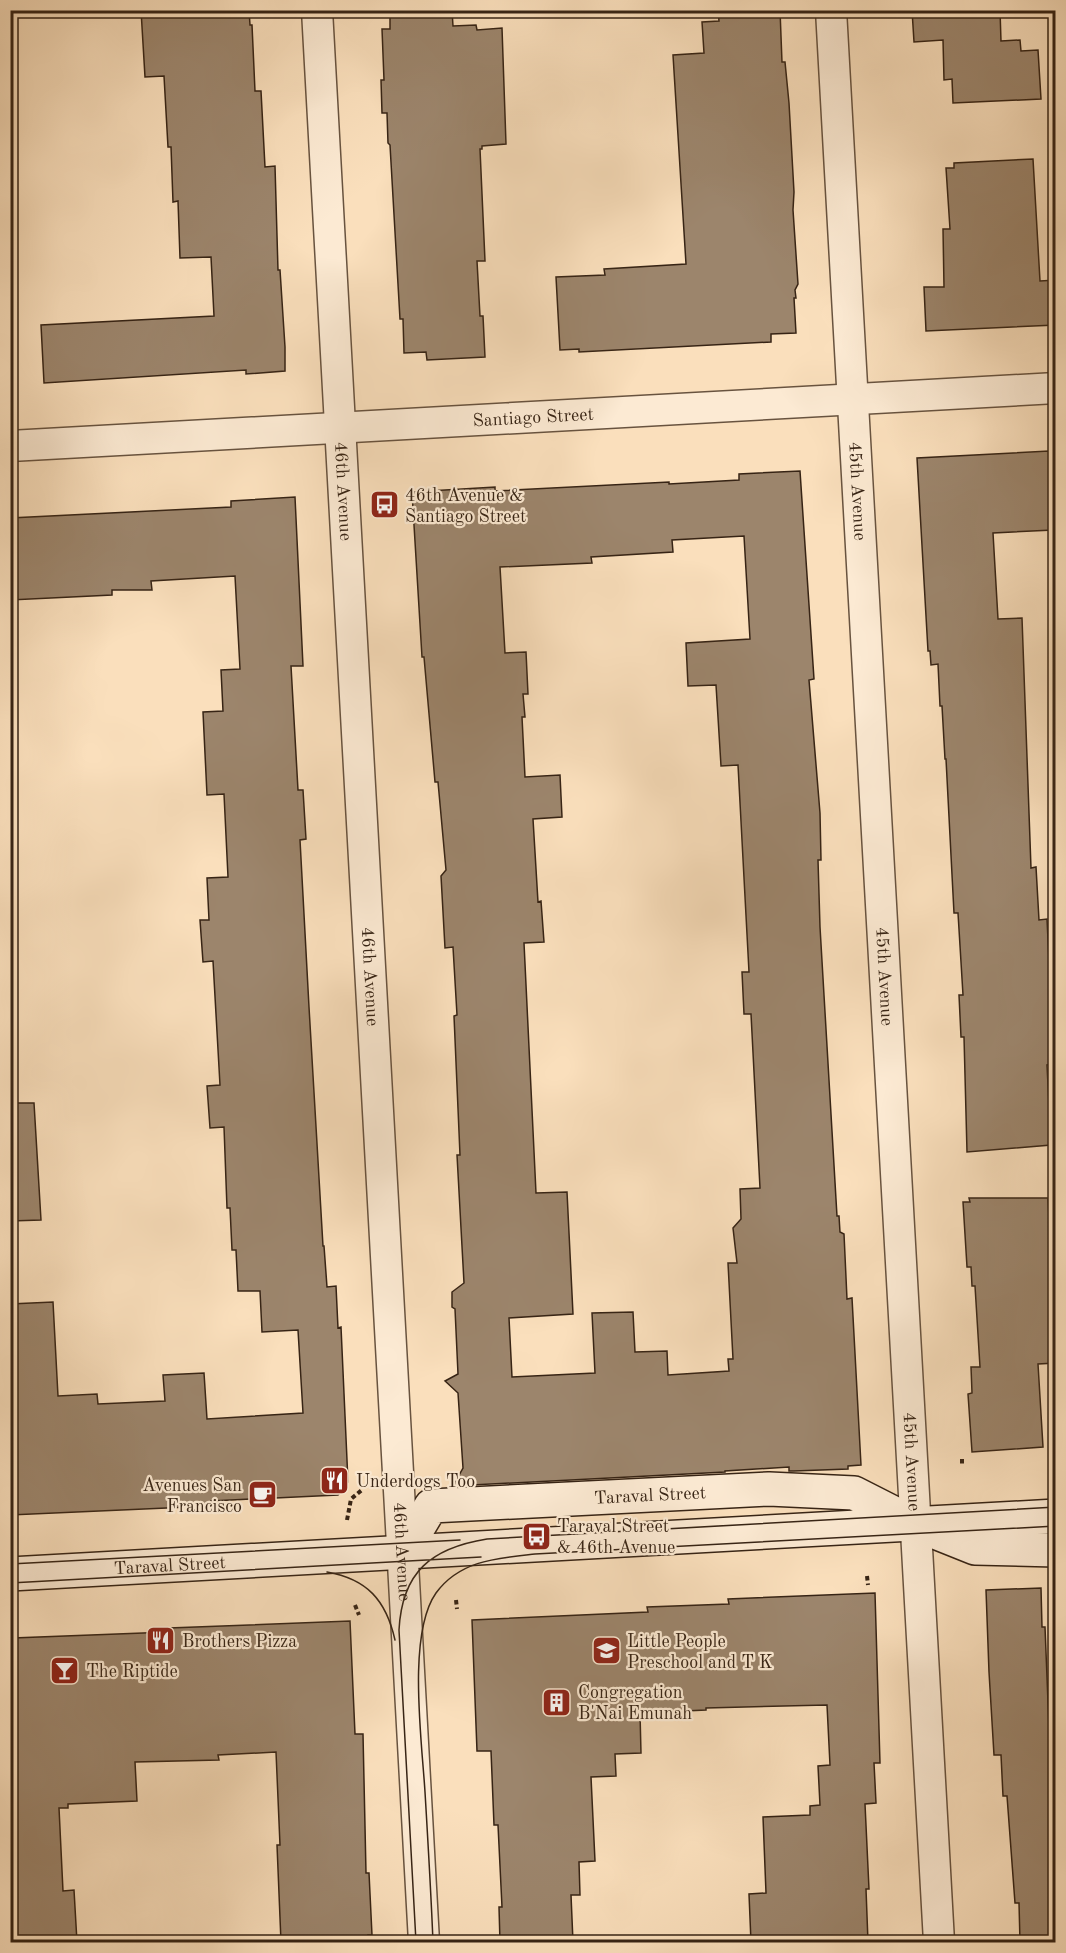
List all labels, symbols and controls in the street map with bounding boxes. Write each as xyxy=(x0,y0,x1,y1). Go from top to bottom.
street label: Santiago Street xyxy=(472,406,594,430)
street label: 46th Avenue xyxy=(331,441,354,541)
street label: 45th Avenue xyxy=(845,441,869,541)
place label: 46th Avenue & Santiago Street xyxy=(405,487,526,526)
bus stop icon: 46th Avenue & Santiago Street xyxy=(368,489,400,521)
street label: 45th Avenue xyxy=(872,926,896,1027)
street label: 46th Avenue xyxy=(358,927,381,1027)
street label: 45th Avenue xyxy=(899,1412,923,1512)
restaurant icon: Underdogs Too xyxy=(319,1465,351,1497)
place label: Underdogs Too xyxy=(356,1473,475,1491)
place label: Avenues San Francisco xyxy=(142,1477,242,1516)
cafe icon: Avenues San Francisco xyxy=(247,1479,279,1511)
street label: Taraval Street xyxy=(594,1484,706,1508)
street label: 46th Avenue xyxy=(390,1502,413,1602)
place label: Taraval Street & 46th Avenue xyxy=(557,1518,675,1557)
bus stop icon: Taraval Street & 46th Avenue xyxy=(520,1520,552,1552)
street label: Taraval Street xyxy=(113,1554,226,1578)
restaurant icon: Brothers Pizza xyxy=(145,1625,177,1657)
place label: Brothers Pizza xyxy=(182,1633,297,1651)
place label: Little People Preschool and T K xyxy=(627,1633,773,1672)
school or university icon: Little People Preschool and T K xyxy=(590,1635,622,1667)
bar icon: The Riptide xyxy=(49,1655,81,1687)
place label: The Riptide xyxy=(86,1663,178,1681)
place label: Congregation B'Nai Emunah xyxy=(578,1684,692,1723)
building icon: Congregation B'Nai Emunah xyxy=(541,1686,573,1718)

